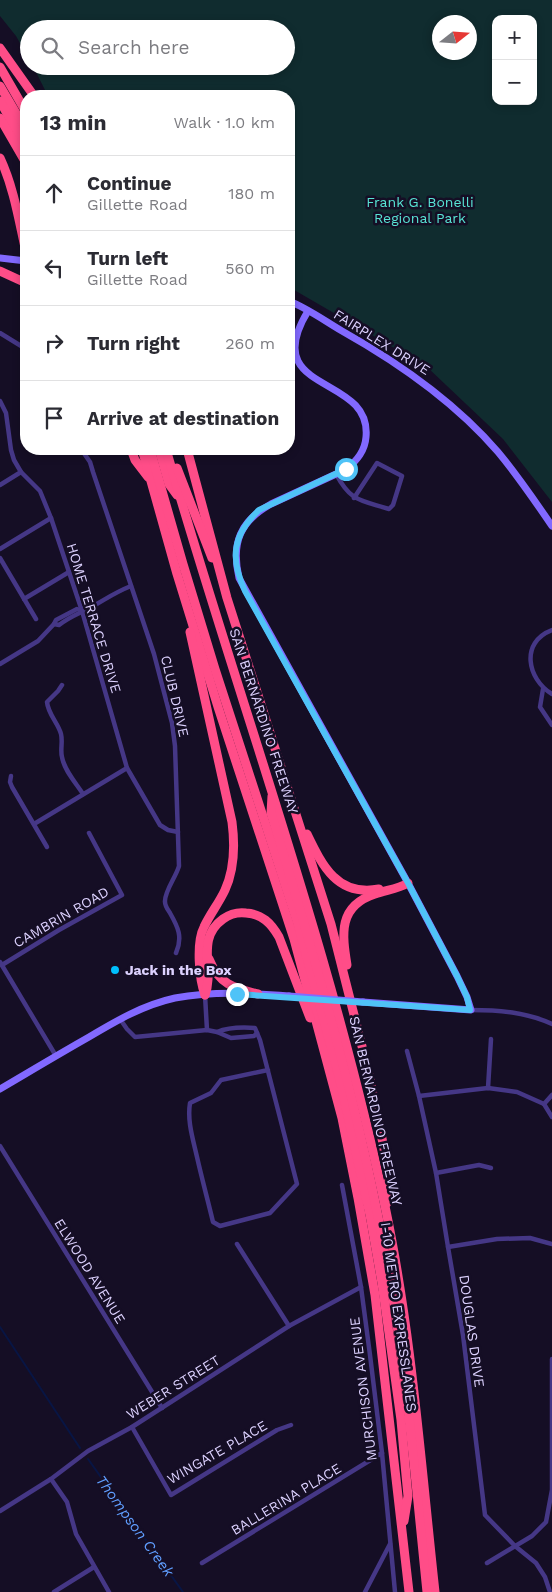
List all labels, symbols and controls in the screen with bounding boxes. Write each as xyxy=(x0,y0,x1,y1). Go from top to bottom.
north arrow xyxy=(432,15,477,60)
map controls xyxy=(492,15,537,105)
button: + xyxy=(492,15,537,60)
search box xyxy=(20,20,295,75)
icon: search xyxy=(38,34,66,62)
text: Search here xyxy=(78,36,189,59)
button: − xyxy=(492,60,537,105)
text: 13 min xyxy=(40,110,106,135)
text: Walk · 1.0 km xyxy=(174,113,275,132)
text: Continue xyxy=(87,172,171,195)
icon: ahead xyxy=(40,179,68,207)
text: 180 m xyxy=(228,184,275,203)
park label: Frank G. Bonelli Regional Park xyxy=(366,194,474,226)
text: Gillette Road xyxy=(87,195,188,214)
text: Turn left xyxy=(87,247,168,270)
icon: left xyxy=(40,254,68,282)
text: 560 m xyxy=(225,259,275,278)
text: Gillette Road xyxy=(87,270,188,289)
street label: FAIRPLEX DRIVE xyxy=(331,306,433,378)
icon: right xyxy=(40,329,68,357)
text: Turn right xyxy=(87,332,180,355)
text: 260 m xyxy=(225,334,275,353)
icon: arrive xyxy=(40,404,68,432)
text: Arrive at destination xyxy=(87,407,279,430)
route start xyxy=(335,458,358,481)
street label: HOME TERRACE DRIVE xyxy=(64,541,124,695)
street label: SAN BERNARDINO FREEWAY xyxy=(226,626,302,816)
street label: CLUB DRIVE xyxy=(158,654,192,738)
street label: CAMBRIN ROAD xyxy=(11,883,111,951)
place label: Jack in the Box xyxy=(125,962,232,978)
marker: Jack in the Box xyxy=(109,964,121,976)
route end xyxy=(226,983,249,1006)
street label: SAN BERNARDINO FREEWAY xyxy=(346,1015,406,1207)
street label: ELWOOD AVENUE xyxy=(51,1216,129,1326)
street label: I-10 METRO EXPRESSLANES xyxy=(378,1221,420,1413)
street label: DOUGLAS DRIVE xyxy=(456,1274,488,1388)
street label: MURCHISON AVENUE xyxy=(346,1316,380,1462)
street label: WEBER STREET xyxy=(123,1352,223,1422)
street label: WINGATE PLACE xyxy=(164,1417,270,1487)
street label: BALLERINA PLACE xyxy=(228,1460,344,1538)
water label: Thompson Creek xyxy=(92,1472,178,1581)

